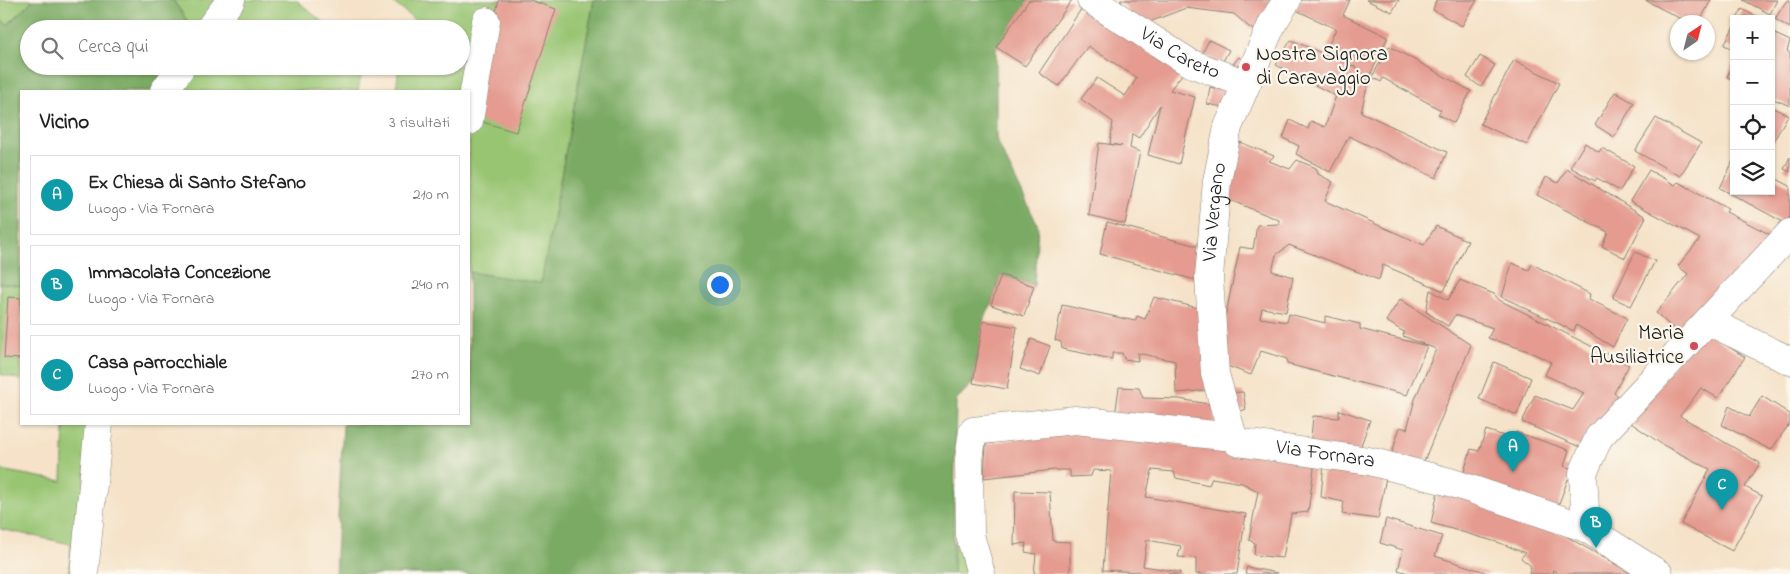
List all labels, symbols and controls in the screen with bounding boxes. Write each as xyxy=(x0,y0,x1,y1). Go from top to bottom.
north arrow xyxy=(1670,15,1715,60)
map controls xyxy=(1730,15,1775,195)
button: + xyxy=(1730,15,1775,60)
street label: Via Careto xyxy=(1133,19,1224,88)
search box xyxy=(20,20,470,75)
icon: search xyxy=(38,34,66,62)
text: Cerca qui xyxy=(78,34,148,61)
place label: Nostra Signora di Caravaggio xyxy=(1256,40,1388,96)
button: − xyxy=(1730,60,1775,105)
marker: Nostra Signora di Caravaggio xyxy=(1240,61,1252,73)
button: locate xyxy=(1730,105,1775,150)
text: Vicino xyxy=(40,108,89,138)
text: 3 risultati xyxy=(389,111,450,135)
button: layers xyxy=(1730,150,1775,195)
street label: Via Vergano xyxy=(1195,160,1235,264)
text: Ex Chiesa di Santo Stefano xyxy=(88,170,306,197)
text: A xyxy=(52,183,62,207)
text: 210 m xyxy=(413,183,449,207)
text: Luogo · Via Fornara xyxy=(88,197,214,221)
text: Immacolata Concezione xyxy=(88,260,271,287)
your location xyxy=(707,272,733,298)
text: B xyxy=(52,273,62,297)
text: 240 m xyxy=(411,273,449,297)
text: Luogo · Via Fornara xyxy=(88,287,214,311)
place label: Maria Ausiliatrice xyxy=(1590,319,1685,373)
marker: Maria Ausiliatrice xyxy=(1688,340,1700,352)
text: Casa parrocchiale xyxy=(88,350,227,377)
text: C xyxy=(53,363,61,387)
text: 270 m xyxy=(411,363,449,387)
text: Luogo · Via Fornara xyxy=(88,377,214,401)
pin: A xyxy=(1497,431,1529,472)
street label: Via Fornara xyxy=(1273,433,1379,477)
pin: C xyxy=(1706,469,1738,510)
pin: B xyxy=(1580,507,1612,548)

